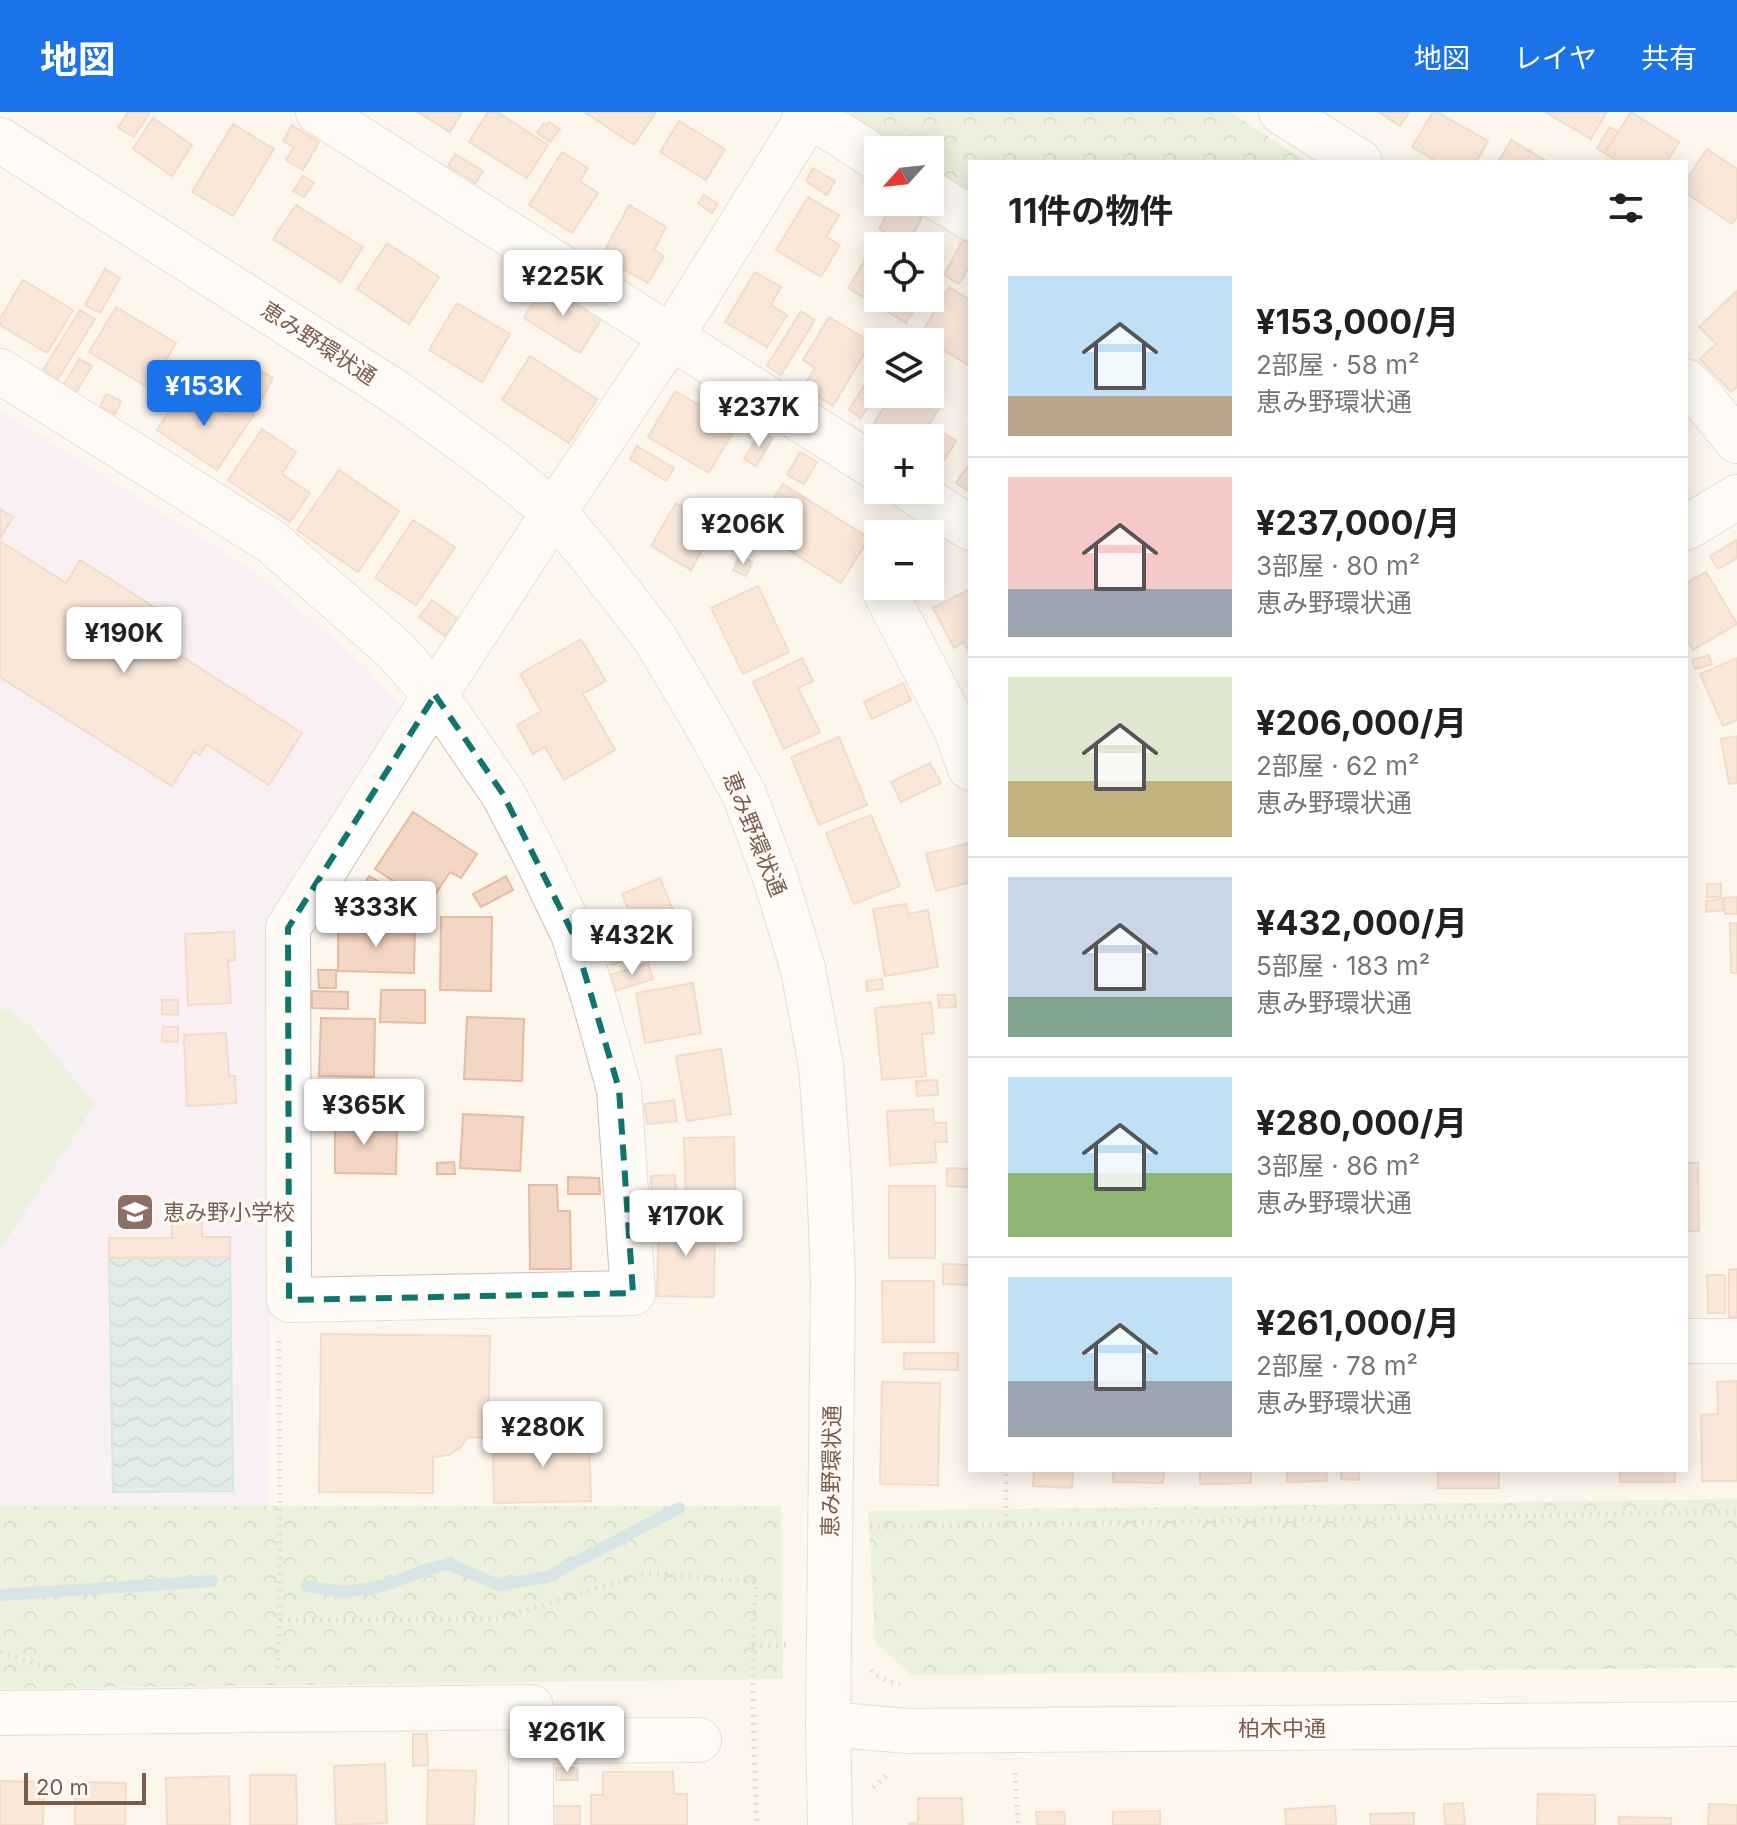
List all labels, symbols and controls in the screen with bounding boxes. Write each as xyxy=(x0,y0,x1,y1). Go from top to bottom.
text: 地図 xyxy=(40,36,116,82)
text: 地図 xyxy=(1414,41,1470,75)
text: レイヤ xyxy=(1514,41,1597,75)
text: 共有 xyxy=(1641,41,1697,75)
north arrow xyxy=(864,136,944,216)
map controls xyxy=(864,136,944,600)
icon: filters xyxy=(1604,186,1648,230)
text: 11件の物件 xyxy=(1008,190,1173,231)
button: locate xyxy=(864,232,944,312)
pin: ¥225K xyxy=(507,250,619,318)
text: ¥225K xyxy=(522,260,604,291)
street label: 恵み野環状通 xyxy=(257,296,381,390)
text: ¥153,000/月 xyxy=(1256,301,1459,342)
icon: home xyxy=(1072,308,1168,404)
button: layers xyxy=(864,328,944,408)
text: 2部屋 · 58 m² xyxy=(1256,349,1419,380)
pin: ¥153K xyxy=(148,360,260,428)
text: ¥153K xyxy=(165,370,243,401)
pin: ¥237K xyxy=(703,381,815,449)
text: 恵み野環状通 xyxy=(1256,386,1412,417)
text: ¥237K xyxy=(718,391,800,422)
button: + xyxy=(864,424,944,504)
pin: ¥206K xyxy=(687,498,799,566)
text: ¥237,000/月 xyxy=(1256,502,1461,543)
text: ¥206K xyxy=(701,508,785,539)
icon: home xyxy=(1072,509,1168,605)
button: − xyxy=(864,520,944,600)
text: 3部屋 · 80 m² xyxy=(1256,550,1420,581)
text: 恵み野環状通 xyxy=(1256,587,1412,618)
pin: ¥190K xyxy=(68,607,180,675)
text: ¥190K xyxy=(84,617,164,648)
text: ¥206,000/月 xyxy=(1256,702,1467,743)
icon: home xyxy=(1072,709,1168,805)
text: 2部屋 · 62 m² xyxy=(1256,750,1420,781)
street label: 恵み野環状通 xyxy=(718,768,792,900)
text: 恵み野環状通 xyxy=(1256,787,1412,818)
pin: ¥333K xyxy=(320,881,432,949)
text: ¥333K xyxy=(334,891,418,922)
text: ¥432,000/月 xyxy=(1256,902,1468,943)
pin: ¥432K xyxy=(576,909,688,977)
icon: home xyxy=(1072,909,1168,1005)
text: ¥432K xyxy=(590,919,674,950)
text: 5部屋 · 183 m² xyxy=(1256,950,1430,981)
text: 恵み野環状通 xyxy=(1256,987,1412,1018)
pin: ¥365K xyxy=(308,1079,420,1147)
text: ¥365K xyxy=(322,1089,406,1120)
text: ¥280,000/月 xyxy=(1256,1102,1467,1143)
icon: home xyxy=(1072,1109,1168,1205)
text: 3部屋 · 86 m² xyxy=(1256,1150,1420,1181)
text: 恵み野環状通 xyxy=(1256,1187,1412,1218)
pin: ¥170K xyxy=(630,1190,742,1258)
school or university icon: 恵み野小学校 xyxy=(114,1191,156,1233)
place label: 恵み野小学校 xyxy=(163,1199,295,1225)
text: ¥170K xyxy=(648,1200,724,1231)
text: ¥261,000/月 xyxy=(1256,1302,1460,1343)
icon: home xyxy=(1072,1309,1168,1405)
text: 2部屋 · 78 m² xyxy=(1256,1350,1418,1381)
text: 恵み野環状通 xyxy=(1256,1387,1412,1418)
pin: ¥280K xyxy=(487,1401,599,1469)
street label: 恵み野環状通 xyxy=(817,1405,845,1537)
text: ¥280K xyxy=(501,1411,585,1442)
pin: ¥261K xyxy=(511,1706,623,1774)
street label: 柏木中通 xyxy=(1238,1715,1326,1741)
text: ¥261K xyxy=(528,1716,606,1747)
scale bar xyxy=(24,1769,146,1805)
text: 20 m xyxy=(36,1774,89,1800)

